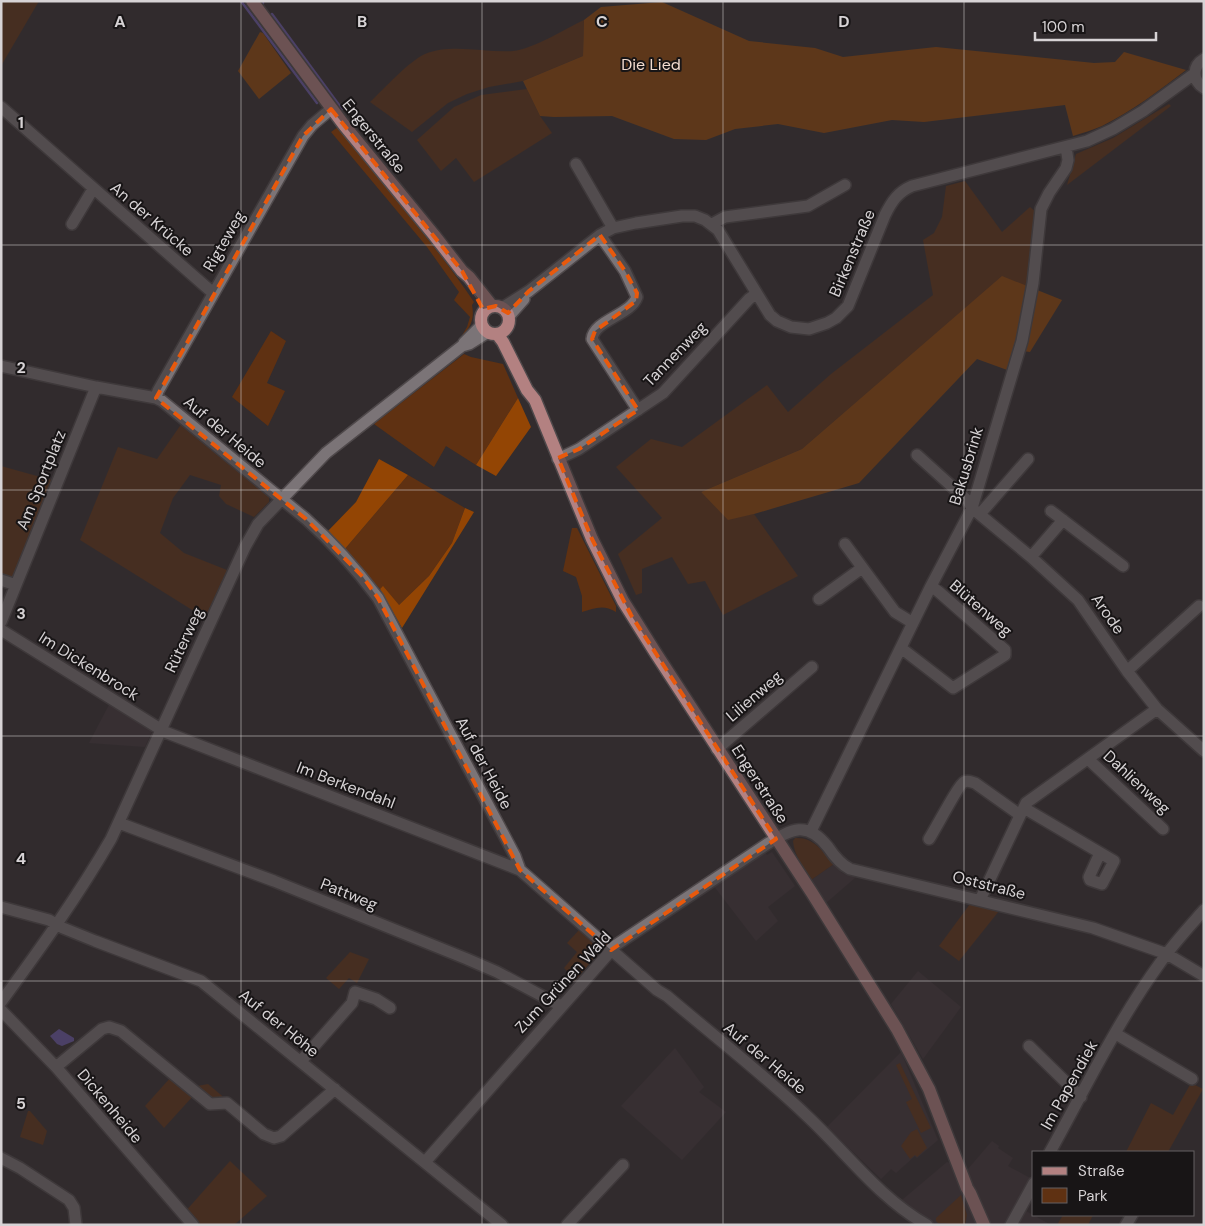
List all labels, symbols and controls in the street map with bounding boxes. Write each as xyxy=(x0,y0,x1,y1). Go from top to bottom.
scale bar xyxy=(1035,10,1156,42)
text: A xyxy=(114,11,126,32)
text: B xyxy=(357,11,367,32)
text: C xyxy=(596,11,608,32)
text: D xyxy=(838,11,850,32)
text: 100 m xyxy=(1042,17,1085,37)
park label: Die Lied xyxy=(621,54,681,75)
street label: Engerstraße xyxy=(338,94,410,178)
text: 1 xyxy=(18,112,24,133)
street label: An der Krücke xyxy=(106,177,198,261)
street label: Birkenstraße xyxy=(824,206,880,300)
street label: Rigteweg xyxy=(198,207,250,275)
street label: Tannenweg xyxy=(639,317,711,391)
text: 2 xyxy=(16,357,26,378)
street label: Auf der Heide xyxy=(179,391,271,473)
street label: Bakusbrink xyxy=(944,424,988,508)
street label: Am Sportplatz xyxy=(11,427,71,533)
street label: Blütenweg xyxy=(945,575,1017,641)
street label: Arode xyxy=(1087,590,1129,638)
text: 3 xyxy=(16,603,26,624)
street label: Rüterweg xyxy=(160,604,208,676)
street label: Im Dickenbrock xyxy=(35,627,143,705)
street label: Lilienweg xyxy=(722,666,787,726)
street label: Auf der Heide xyxy=(451,713,517,813)
street label: Engerstraße xyxy=(727,741,793,827)
street label: Dahlienweg xyxy=(1099,746,1175,819)
street label: Im Berkendahl xyxy=(294,757,398,813)
text: 4 xyxy=(16,848,26,869)
street label: Oststraße xyxy=(950,866,1028,904)
street label: Pattweg xyxy=(317,873,381,915)
street label: Zum Grünen Wald xyxy=(510,926,616,1038)
street label: Auf der Höhe xyxy=(235,984,323,1062)
street label: Auf der Heide xyxy=(719,1017,811,1099)
street label: Im Papendiek xyxy=(1036,1037,1102,1133)
street label: Dickenheide xyxy=(73,1064,147,1148)
text: 5 xyxy=(16,1093,26,1114)
legend xyxy=(1032,1151,1195,1216)
text: Straße xyxy=(1078,1161,1125,1181)
text: Park xyxy=(1078,1186,1108,1206)

